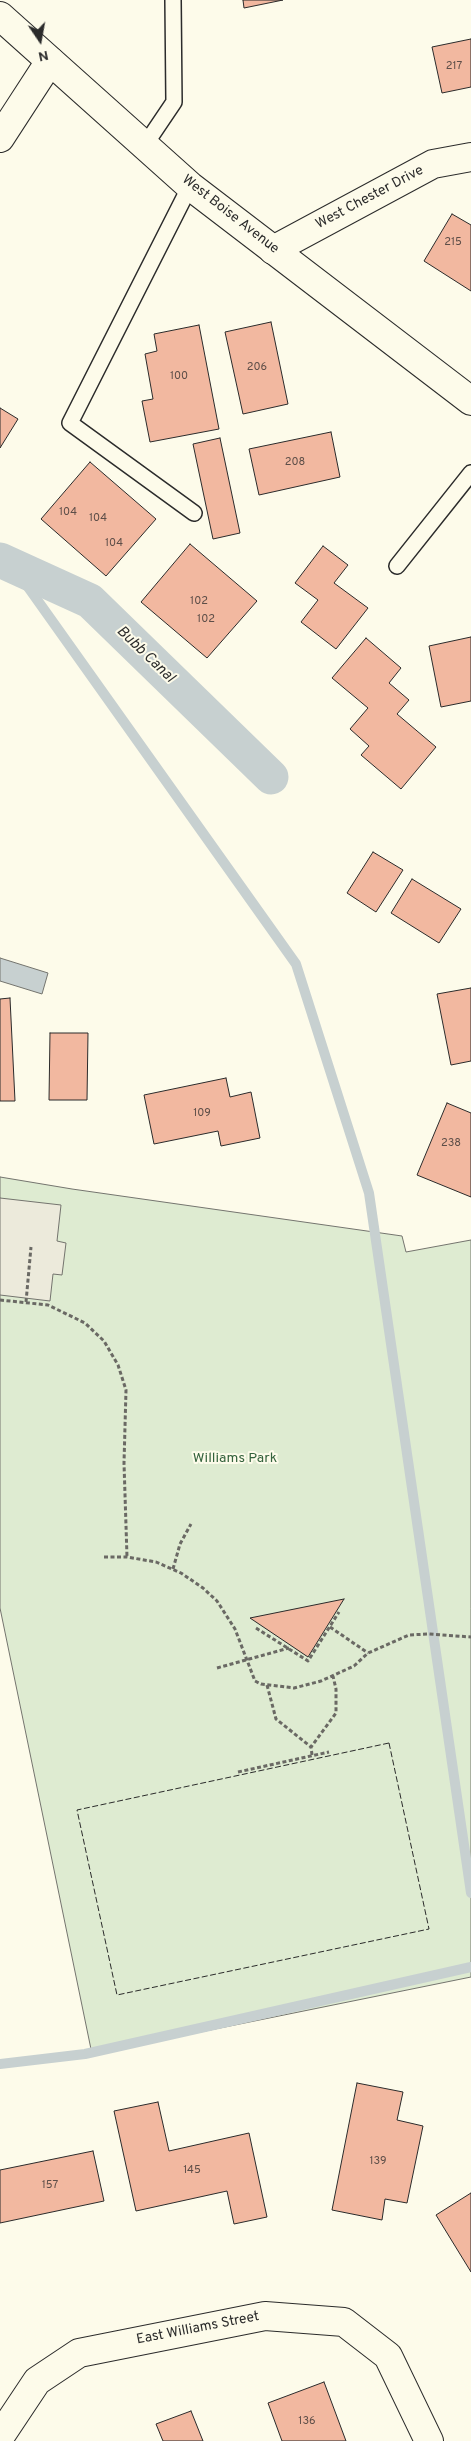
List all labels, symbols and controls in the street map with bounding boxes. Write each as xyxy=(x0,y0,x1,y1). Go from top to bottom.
north arrow xyxy=(15,15,65,65)
text: N xyxy=(37,46,50,65)
house number: 217 xyxy=(446,60,462,74)
street label: West Chester Drive xyxy=(313,163,427,233)
street label: West Boise Avenue xyxy=(178,172,282,258)
house number: 215 xyxy=(444,236,462,250)
house number: 206 xyxy=(247,361,267,375)
house number: 100 xyxy=(170,370,188,384)
house number: 208 xyxy=(285,456,305,470)
house number: 104 xyxy=(59,506,77,520)
house number: 104 xyxy=(89,512,107,526)
house number: 104 xyxy=(105,537,123,551)
house number: 102 xyxy=(190,595,208,609)
house number: 102 xyxy=(197,613,215,627)
water label: Bubb Canal xyxy=(112,623,178,687)
house number: 109 xyxy=(193,1107,211,1121)
house number: 238 xyxy=(441,1137,461,1151)
park label: Williams Park xyxy=(193,1451,277,1467)
house number: 139 xyxy=(369,2155,387,2169)
house number: 145 xyxy=(183,2164,201,2178)
house number: 157 xyxy=(42,2179,58,2193)
street label: East Williams Street xyxy=(135,2309,261,2349)
house number: 136 xyxy=(298,2415,316,2429)

